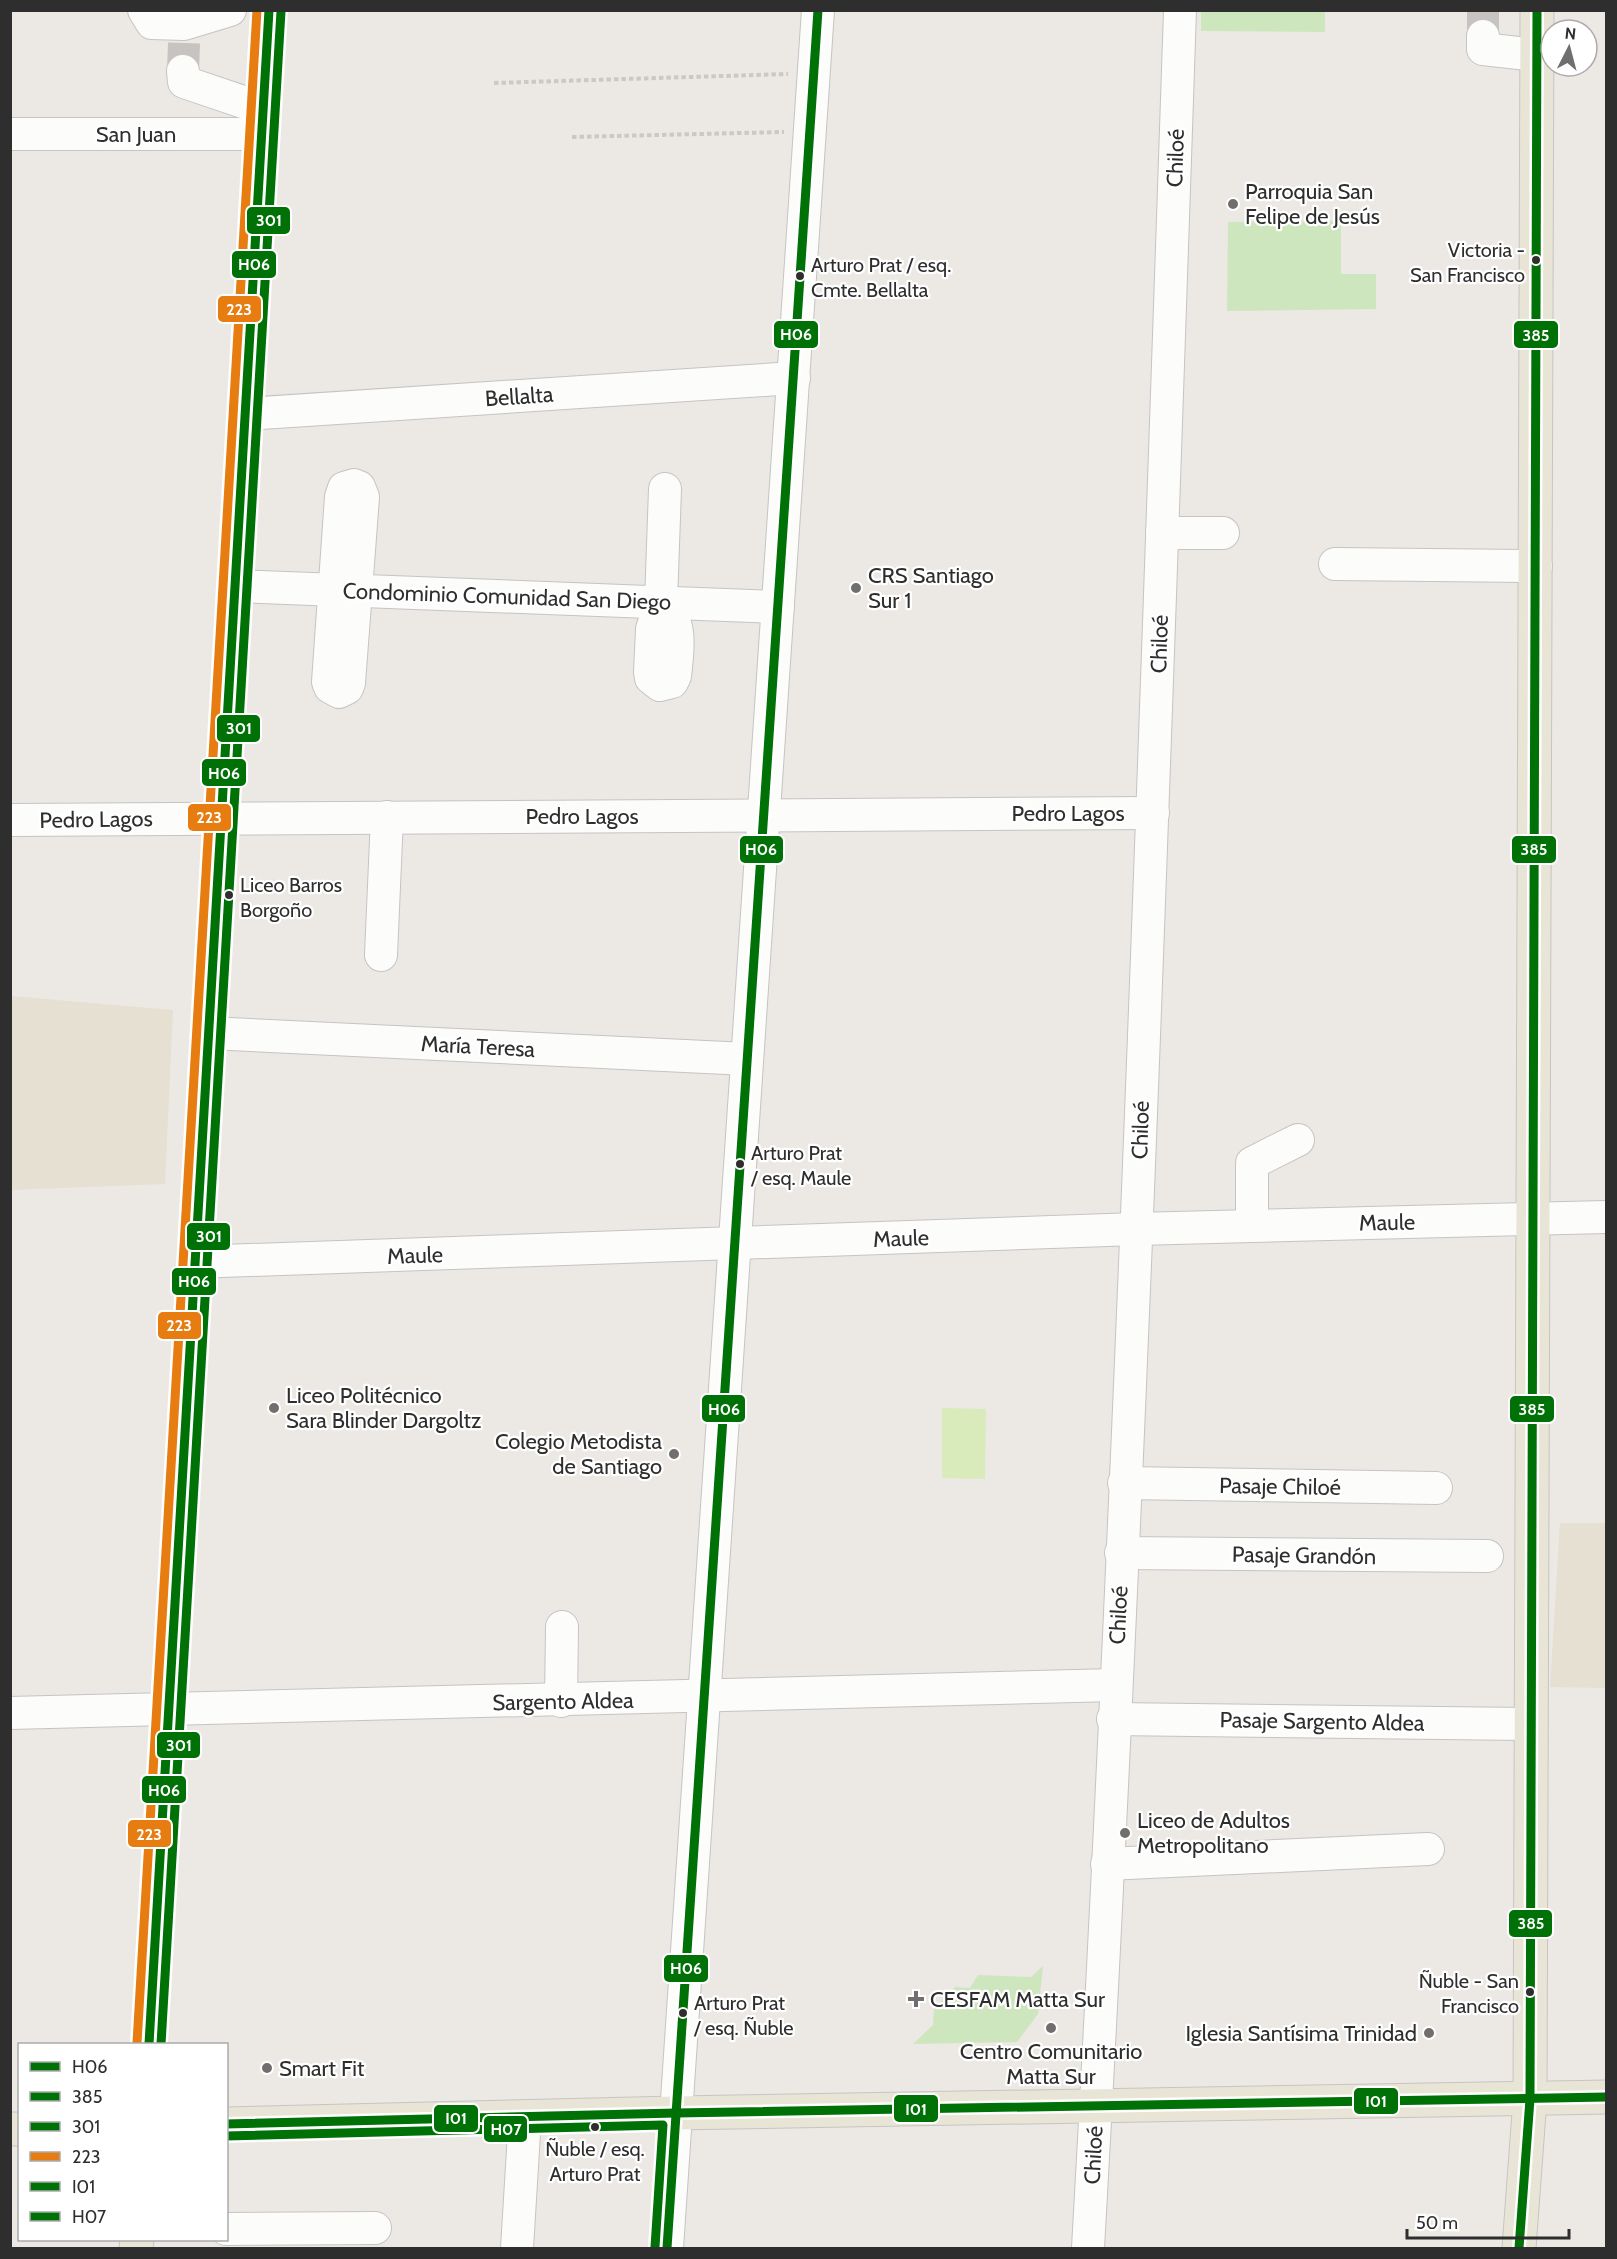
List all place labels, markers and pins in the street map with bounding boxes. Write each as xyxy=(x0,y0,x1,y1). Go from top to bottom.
place label: Parroquia San Felipe de Jesús xyxy=(1245,178,1380,230)
marker: Parroquia San Felipe de Jesús xyxy=(1226,197,1240,211)
place label: Victoria - San Francisco xyxy=(1410,238,1525,287)
place label: Arturo Prat / esq. Cmte. Bellalta xyxy=(811,253,951,302)
marker: Victoria - San Francisco xyxy=(1530,254,1542,266)
marker: Arturo Prat / esq. Cmte. Bellalta xyxy=(794,270,806,282)
place label: CRS Santiago Sur 1 xyxy=(868,562,994,614)
marker: CRS Santiago Sur 1 xyxy=(849,581,863,595)
place label: Liceo Barros Borgoño xyxy=(240,873,342,922)
marker: Liceo Barros Borgoño xyxy=(223,889,235,901)
place label: Arturo Prat / esq. Maule xyxy=(750,1141,851,1190)
marker: Arturo Prat / esq. Maule xyxy=(734,1158,746,1170)
place label: Liceo Politécnico Sara Blinder Dargoltz xyxy=(286,1382,481,1434)
marker: Liceo Politécnico Sara Blinder Dargoltz xyxy=(267,1401,281,1415)
place label: Colegio Metodista de Santiago xyxy=(495,1428,662,1480)
marker: Colegio Metodista de Santiago xyxy=(667,1447,681,1461)
place label: Liceo de Adultos Metropolitano xyxy=(1137,1807,1290,1859)
marker: Liceo de Adultos Metropolitano xyxy=(1118,1826,1132,1840)
place label: Ñuble - San Francisco xyxy=(1419,1969,1519,2018)
place label: CESFAM Matta Sur xyxy=(930,1986,1105,2013)
marker: Ñuble - San Francisco xyxy=(1524,1986,1536,1998)
marker: CESFAM Matta Sur xyxy=(907,1990,925,2008)
place label: Arturo Prat / esq. Ñuble xyxy=(693,1991,794,2040)
marker: Arturo Prat / esq. Ñuble xyxy=(677,2007,689,2019)
place label: Iglesia Santísima Trinidad xyxy=(1186,2020,1417,2047)
marker: Centro Comunitario Matta Sur xyxy=(1044,2021,1058,2035)
marker: Iglesia Santísima Trinidad xyxy=(1422,2026,1436,2040)
place label: Centro Comunitario Matta Sur xyxy=(960,2038,1142,2090)
place label: Smart Fit xyxy=(279,2055,365,2082)
marker: Smart Fit xyxy=(260,2061,274,2075)
marker: Ñuble / esq. Arturo Prat xyxy=(589,2121,601,2133)
place label: Ñuble / esq. Arturo Prat xyxy=(545,2137,645,2186)

